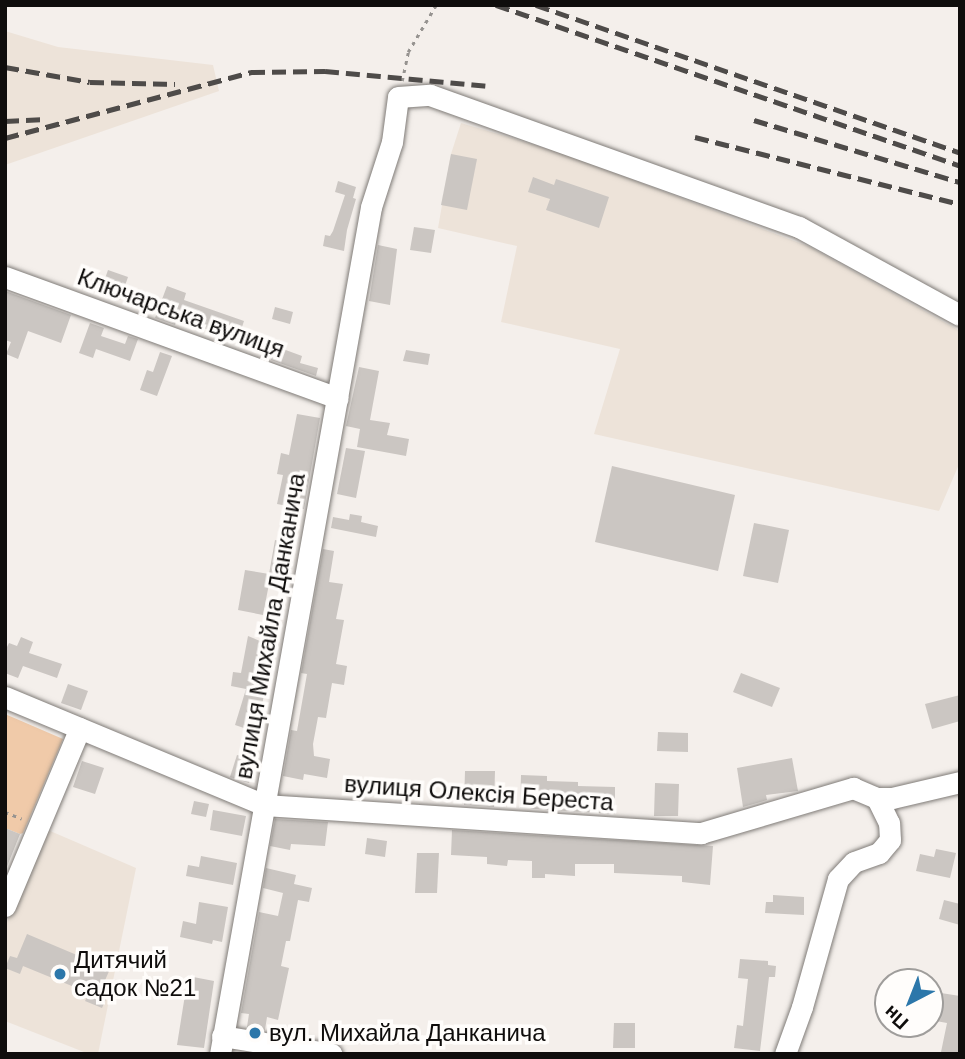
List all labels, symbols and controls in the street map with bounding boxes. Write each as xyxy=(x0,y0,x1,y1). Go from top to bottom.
street label: Ключарська вулиця xyxy=(74,262,288,364)
street label: вулиця Михайла Данканича xyxy=(229,471,311,781)
street label: вулиця Олексія Береста xyxy=(343,769,615,817)
place label: Дитячий садок №21 xyxy=(74,946,196,1002)
marker: Дитячий садок №21 xyxy=(52,966,68,982)
north arrow xyxy=(874,968,944,1038)
text: Пн xyxy=(880,1001,912,1034)
place label: вул. Михайла Данканича xyxy=(269,1019,546,1047)
marker: вул. Михайла Данканича xyxy=(247,1025,263,1041)

